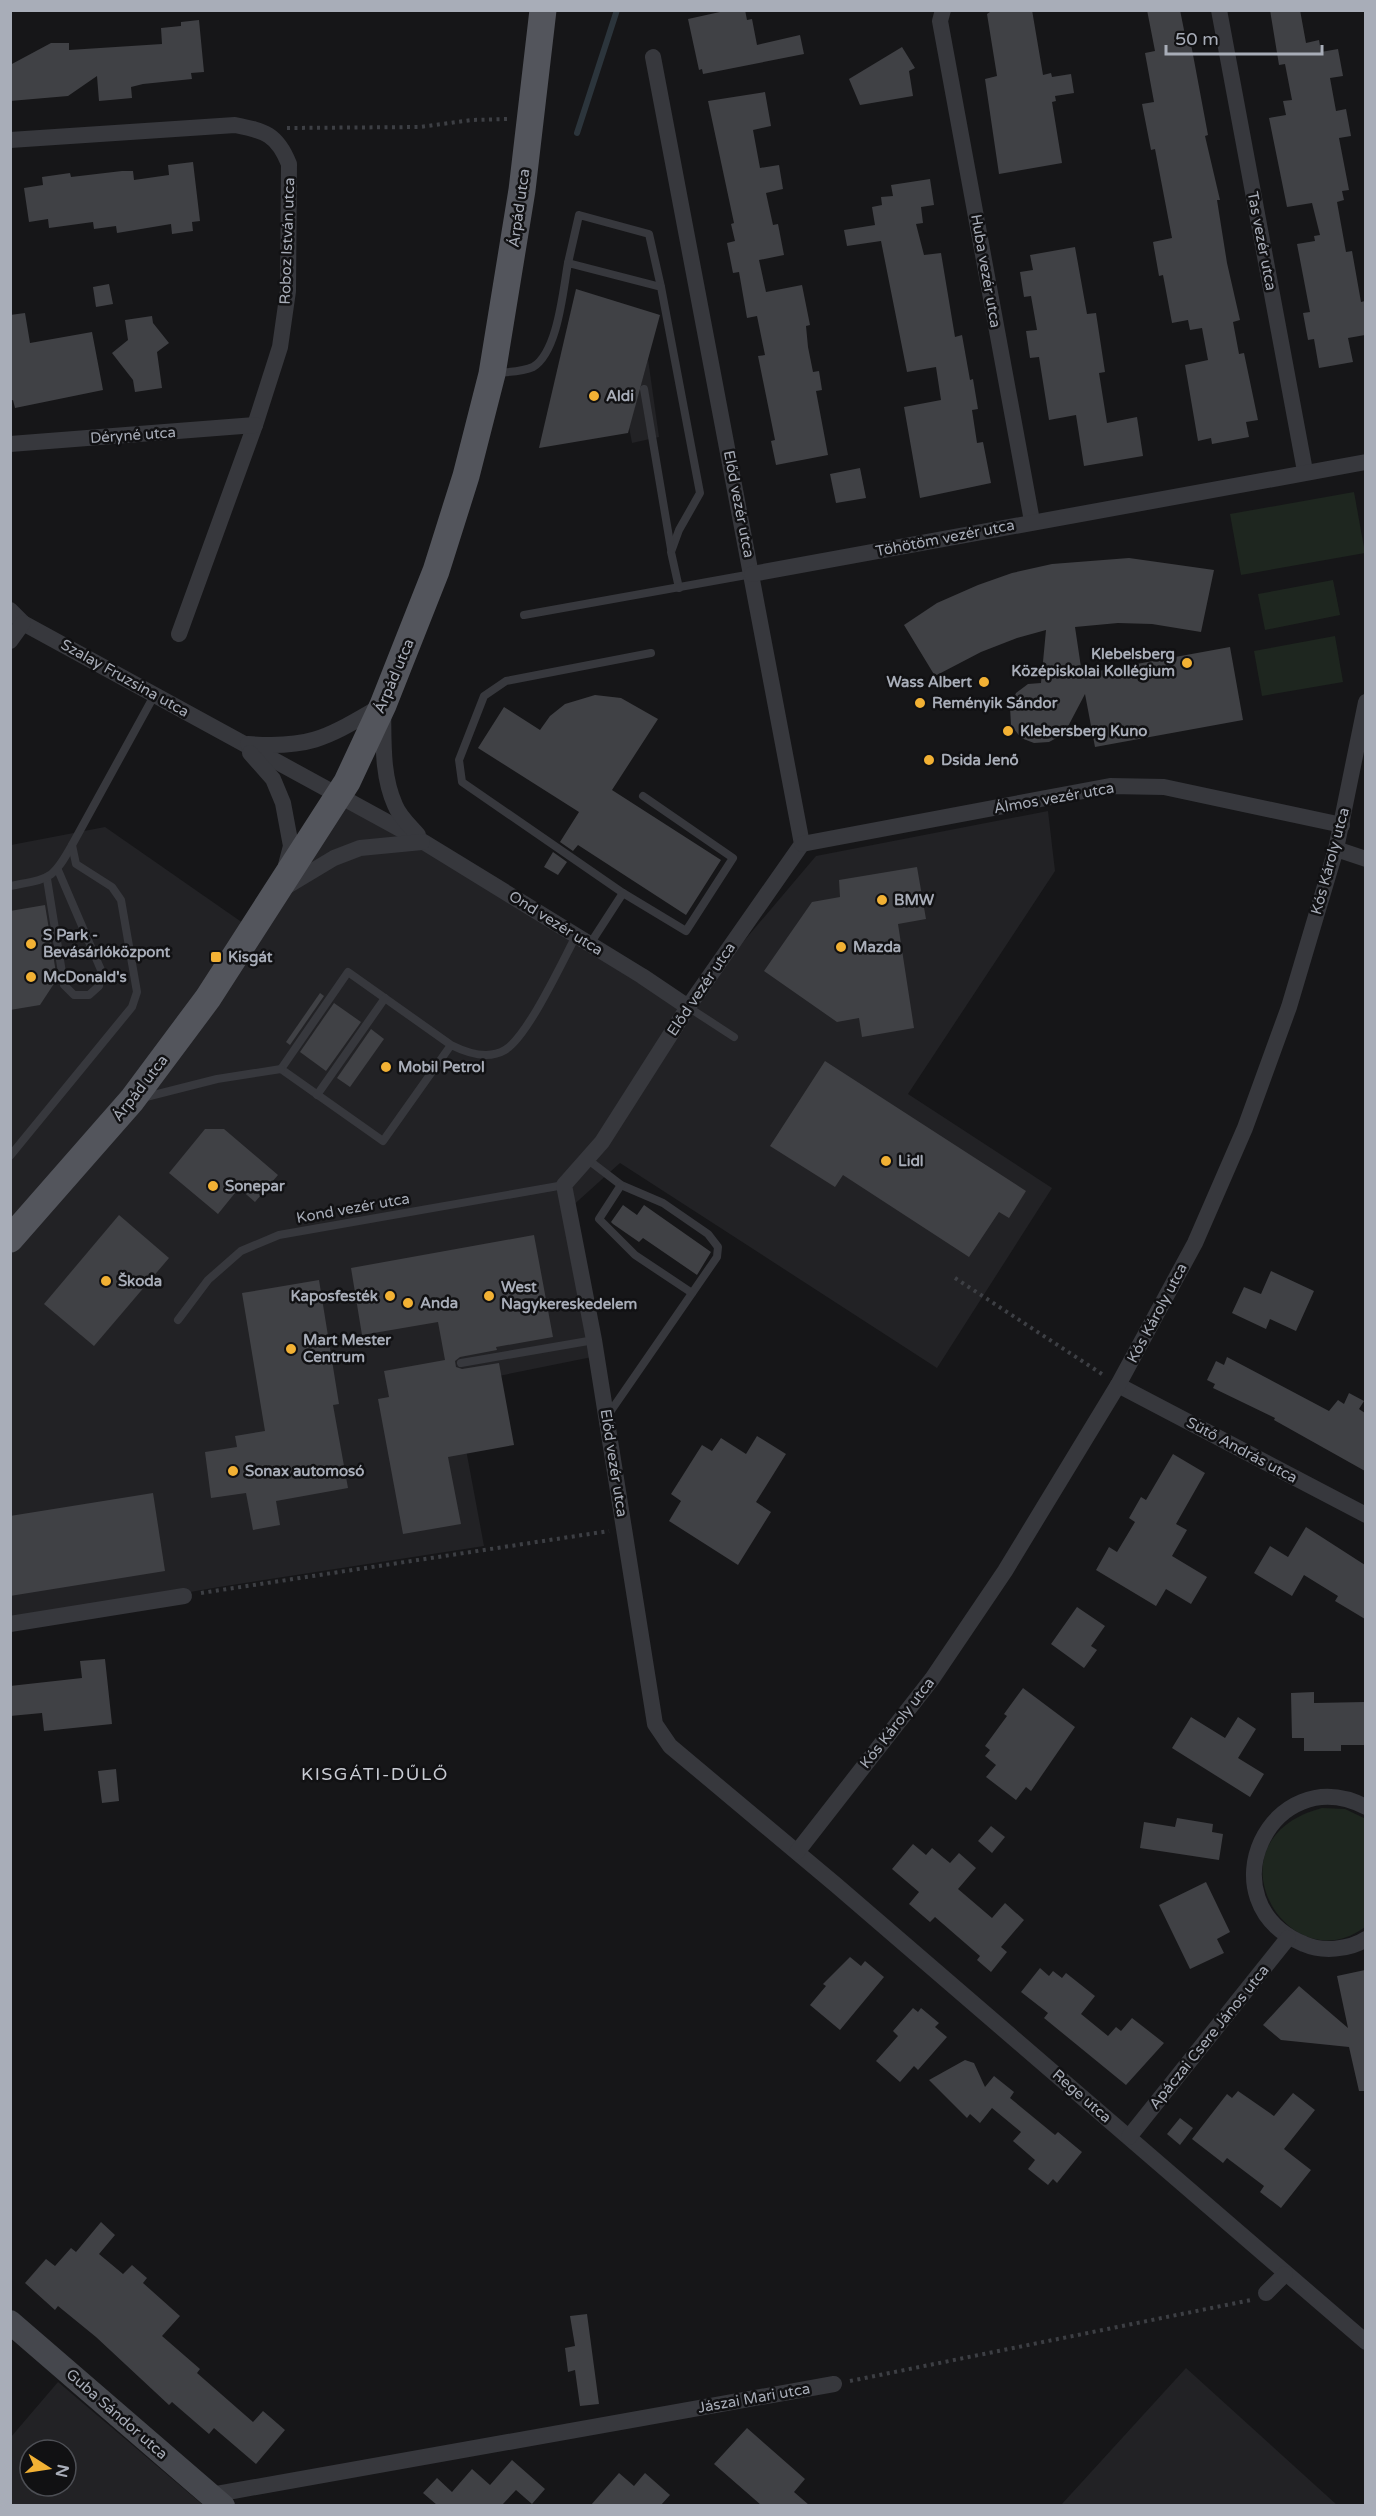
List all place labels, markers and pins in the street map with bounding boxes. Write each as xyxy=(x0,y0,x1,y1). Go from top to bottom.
place label: Aldi xyxy=(606,387,634,405)
marker: Aldi xyxy=(587,389,601,403)
place label: Klebelsberg Középiskolai Kollégium xyxy=(1011,645,1175,681)
marker: Klebelsberg Középiskolai Kollégium xyxy=(1180,656,1194,670)
place label: Wass Albert xyxy=(886,673,972,691)
marker: Wass Albert xyxy=(977,675,991,689)
place label: Reményik Sándor xyxy=(932,694,1058,713)
marker: Reményik Sándor xyxy=(913,696,927,710)
place label: Klebersberg Kuno xyxy=(1020,722,1147,741)
marker: Klebersberg Kuno xyxy=(1001,724,1015,738)
place label: Dsida Jenő xyxy=(941,751,1019,769)
marker: Dsida Jenő xyxy=(922,753,936,767)
place label: BMW xyxy=(894,891,935,909)
marker: BMW xyxy=(875,893,889,907)
place label: S Park - Bevásárlóközpont xyxy=(43,926,170,962)
marker: S Park - Bevásárlóközpont xyxy=(24,937,38,951)
place label: Mazda xyxy=(853,938,901,956)
marker: Mazda xyxy=(834,940,848,954)
place label: Kisgát xyxy=(228,948,273,967)
marker: Kisgát xyxy=(209,950,223,964)
place label: McDonald's xyxy=(43,968,127,986)
marker: McDonald's xyxy=(24,970,38,984)
place label: Mobil Petrol xyxy=(398,1058,485,1076)
marker: Mobil Petrol xyxy=(379,1060,393,1074)
place label: Lidl xyxy=(898,1152,924,1170)
marker: Lidl xyxy=(879,1154,893,1168)
place label: Sonepar xyxy=(225,1177,285,1196)
marker: Sonepar xyxy=(206,1179,220,1193)
place label: Škoda xyxy=(118,1272,162,1290)
marker: Škoda xyxy=(99,1274,113,1288)
place label: West Nagykereskedelem xyxy=(501,1278,637,1314)
place label: Kaposfesték xyxy=(291,1287,378,1306)
marker: Kaposfesték xyxy=(383,1289,397,1303)
marker: West Nagykereskedelem xyxy=(482,1289,496,1303)
place label: Anda xyxy=(420,1294,458,1312)
marker: Anda xyxy=(401,1296,415,1310)
place label: Mart Mester Centrum xyxy=(303,1331,391,1366)
marker: Mart Mester Centrum xyxy=(284,1342,298,1356)
place label: Sonax automosó xyxy=(245,1462,364,1480)
marker: Sonax automosó xyxy=(226,1464,240,1478)

